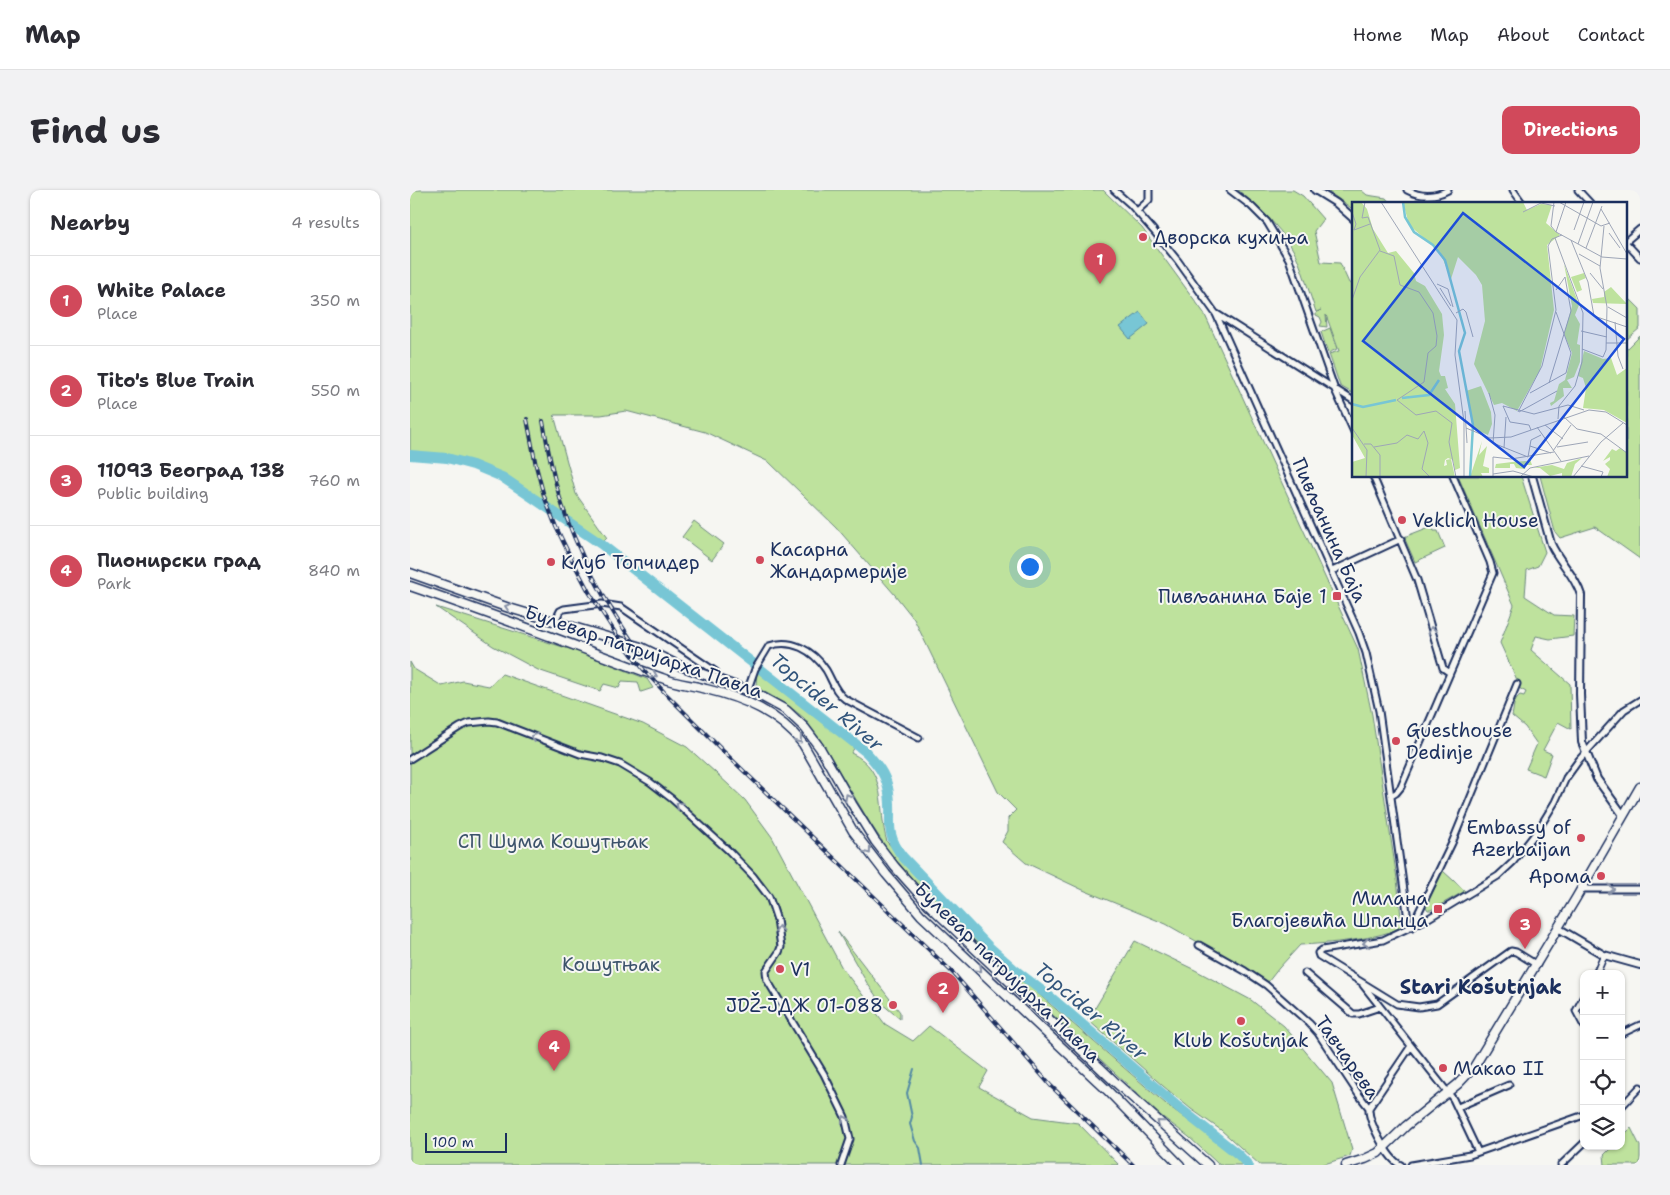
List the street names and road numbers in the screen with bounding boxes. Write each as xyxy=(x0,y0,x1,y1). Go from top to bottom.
street label: Пивљанина Баја xyxy=(1287,454,1373,606)
street label: Булевар патријарха Павла xyxy=(522,599,766,704)
street label: Булевар патријарха Павла xyxy=(909,877,1106,1068)
street label: Тавчарева xyxy=(1310,1011,1386,1104)

